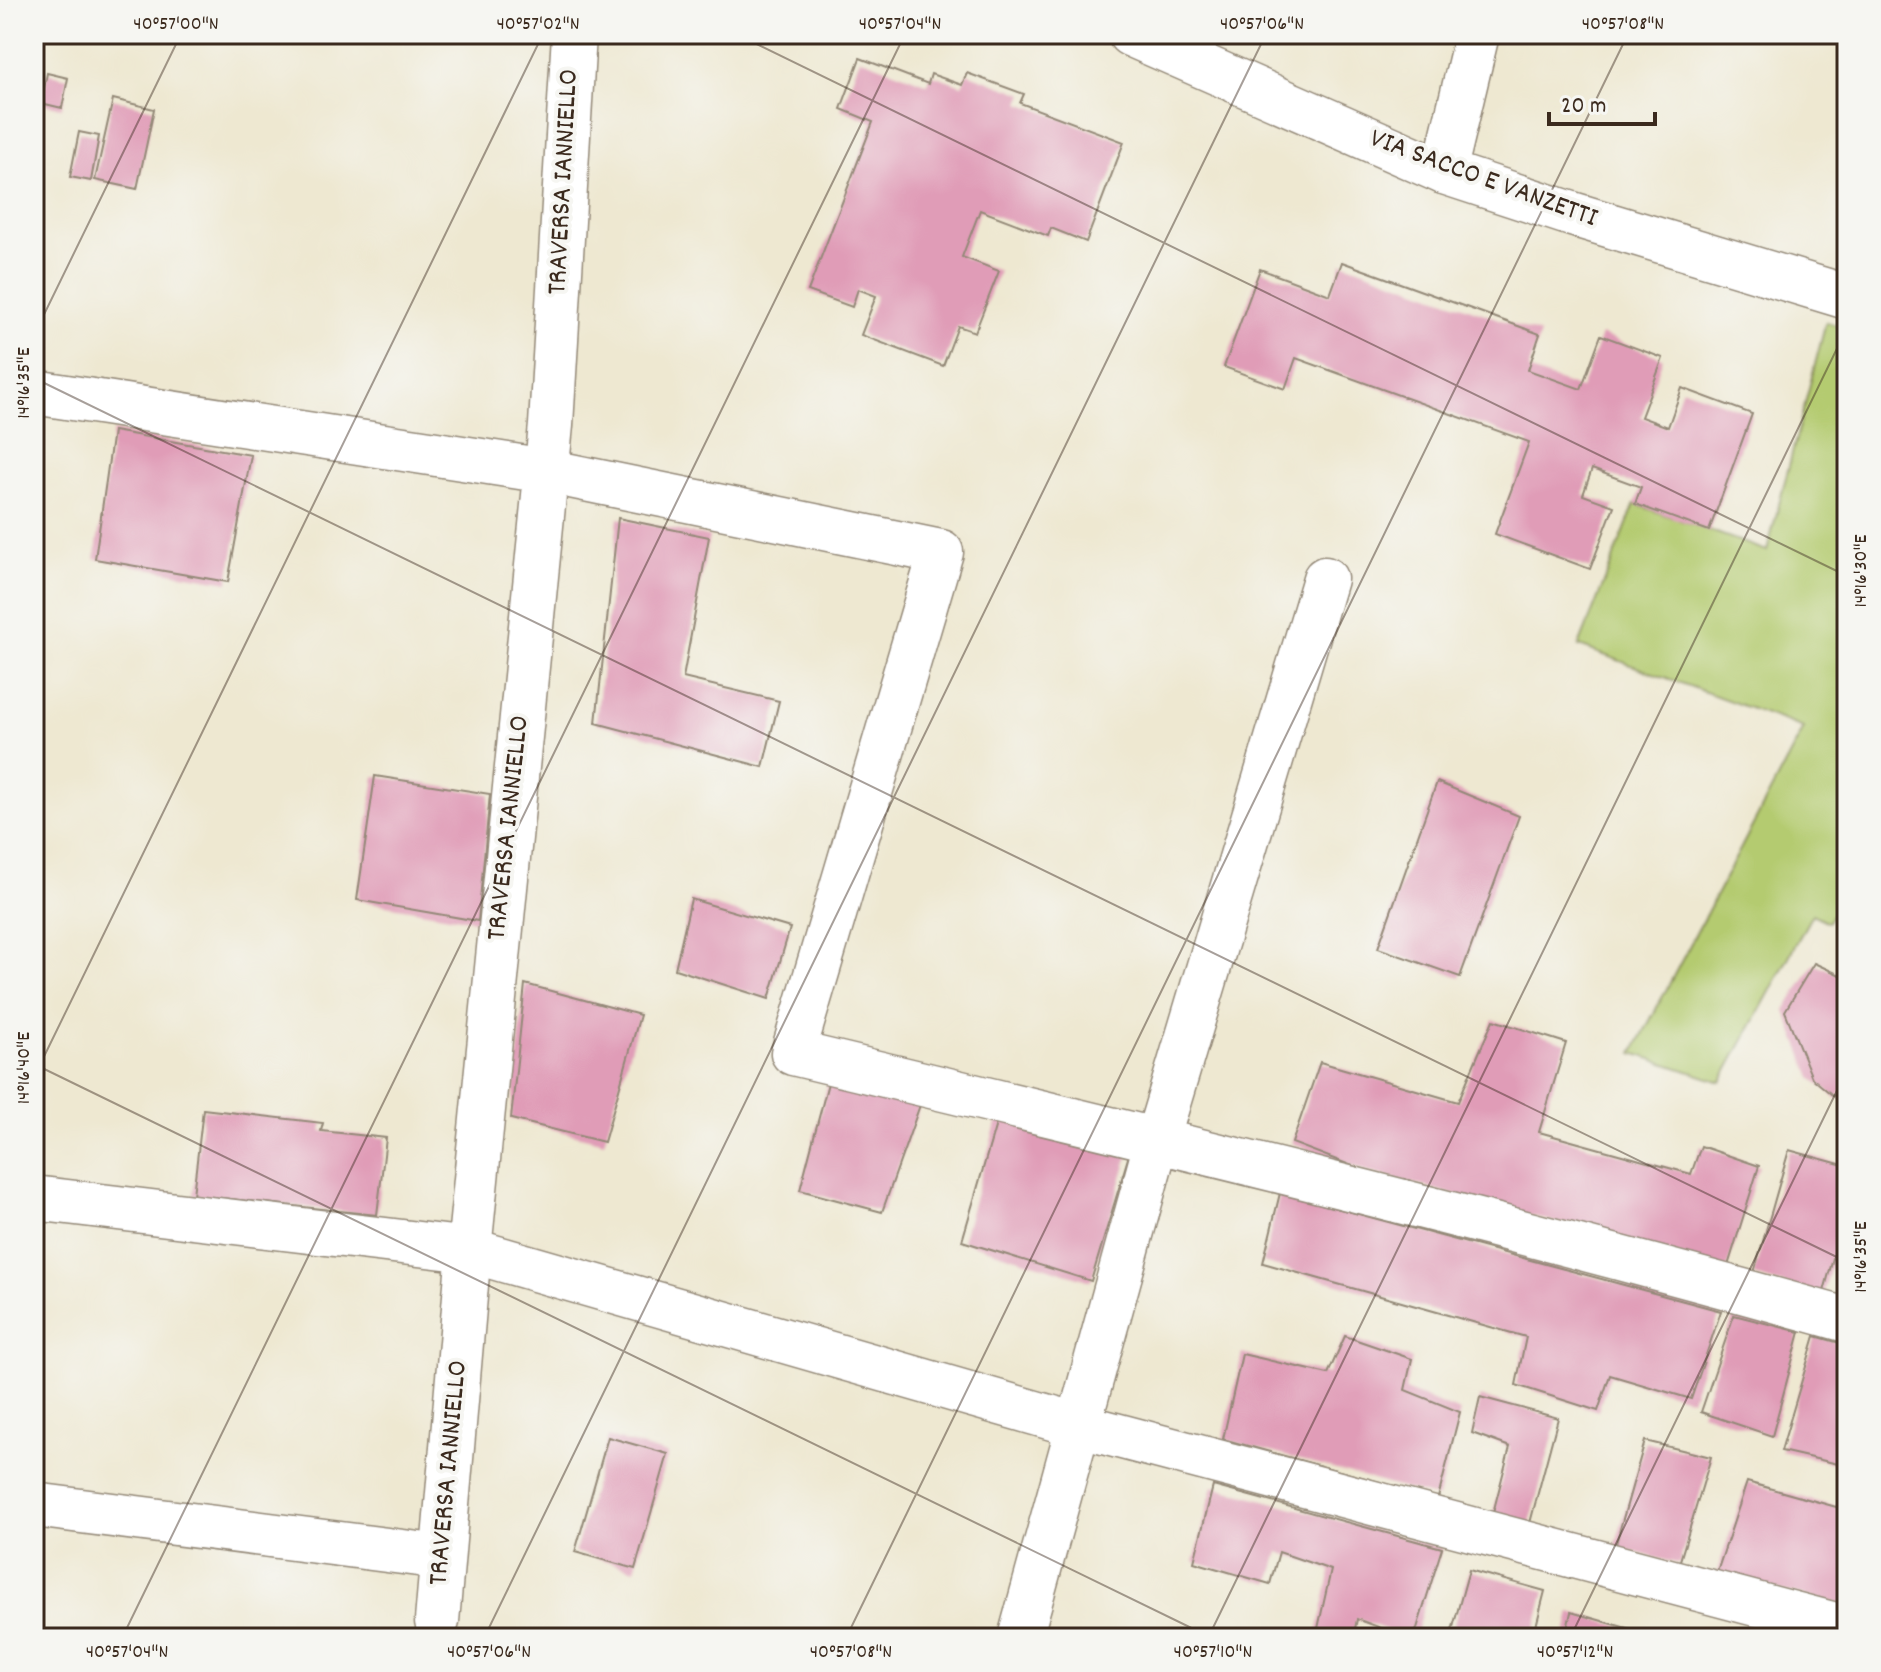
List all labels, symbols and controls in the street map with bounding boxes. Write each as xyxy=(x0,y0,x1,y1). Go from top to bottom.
text: 40°57'00"N xyxy=(133,11,219,39)
text: 40°57'02"N xyxy=(496,11,580,39)
text: 40°57'04"N xyxy=(859,11,941,39)
text: 40°57'06"N xyxy=(1220,11,1304,39)
text: 40°57'08"N xyxy=(1582,11,1664,39)
street label: TRAVERSA IANNIELLO xyxy=(539,68,591,296)
scale bar xyxy=(1549,76,1655,126)
text: 20 m xyxy=(1561,90,1607,124)
street label: VIA SACCO E VANZETTI xyxy=(1364,120,1603,240)
text: 14°16'35"E xyxy=(11,347,39,419)
text: 14°16'30"E xyxy=(1848,534,1876,608)
street label: TRAVERSA IANNIELLO xyxy=(478,714,542,942)
text: 14°16'40"E xyxy=(11,1032,39,1104)
text: 14°16'35"E xyxy=(1848,1221,1876,1293)
street label: TRAVERSA IANNIELLO xyxy=(420,1359,480,1587)
text: 40°57'04"N xyxy=(86,1639,168,1667)
text: 40°57'06"N xyxy=(447,1639,531,1667)
text: 40°57'08"N xyxy=(810,1639,892,1667)
text: 40°57'10"N xyxy=(1174,1639,1252,1667)
text: 40°57'12"N xyxy=(1537,1639,1613,1667)

